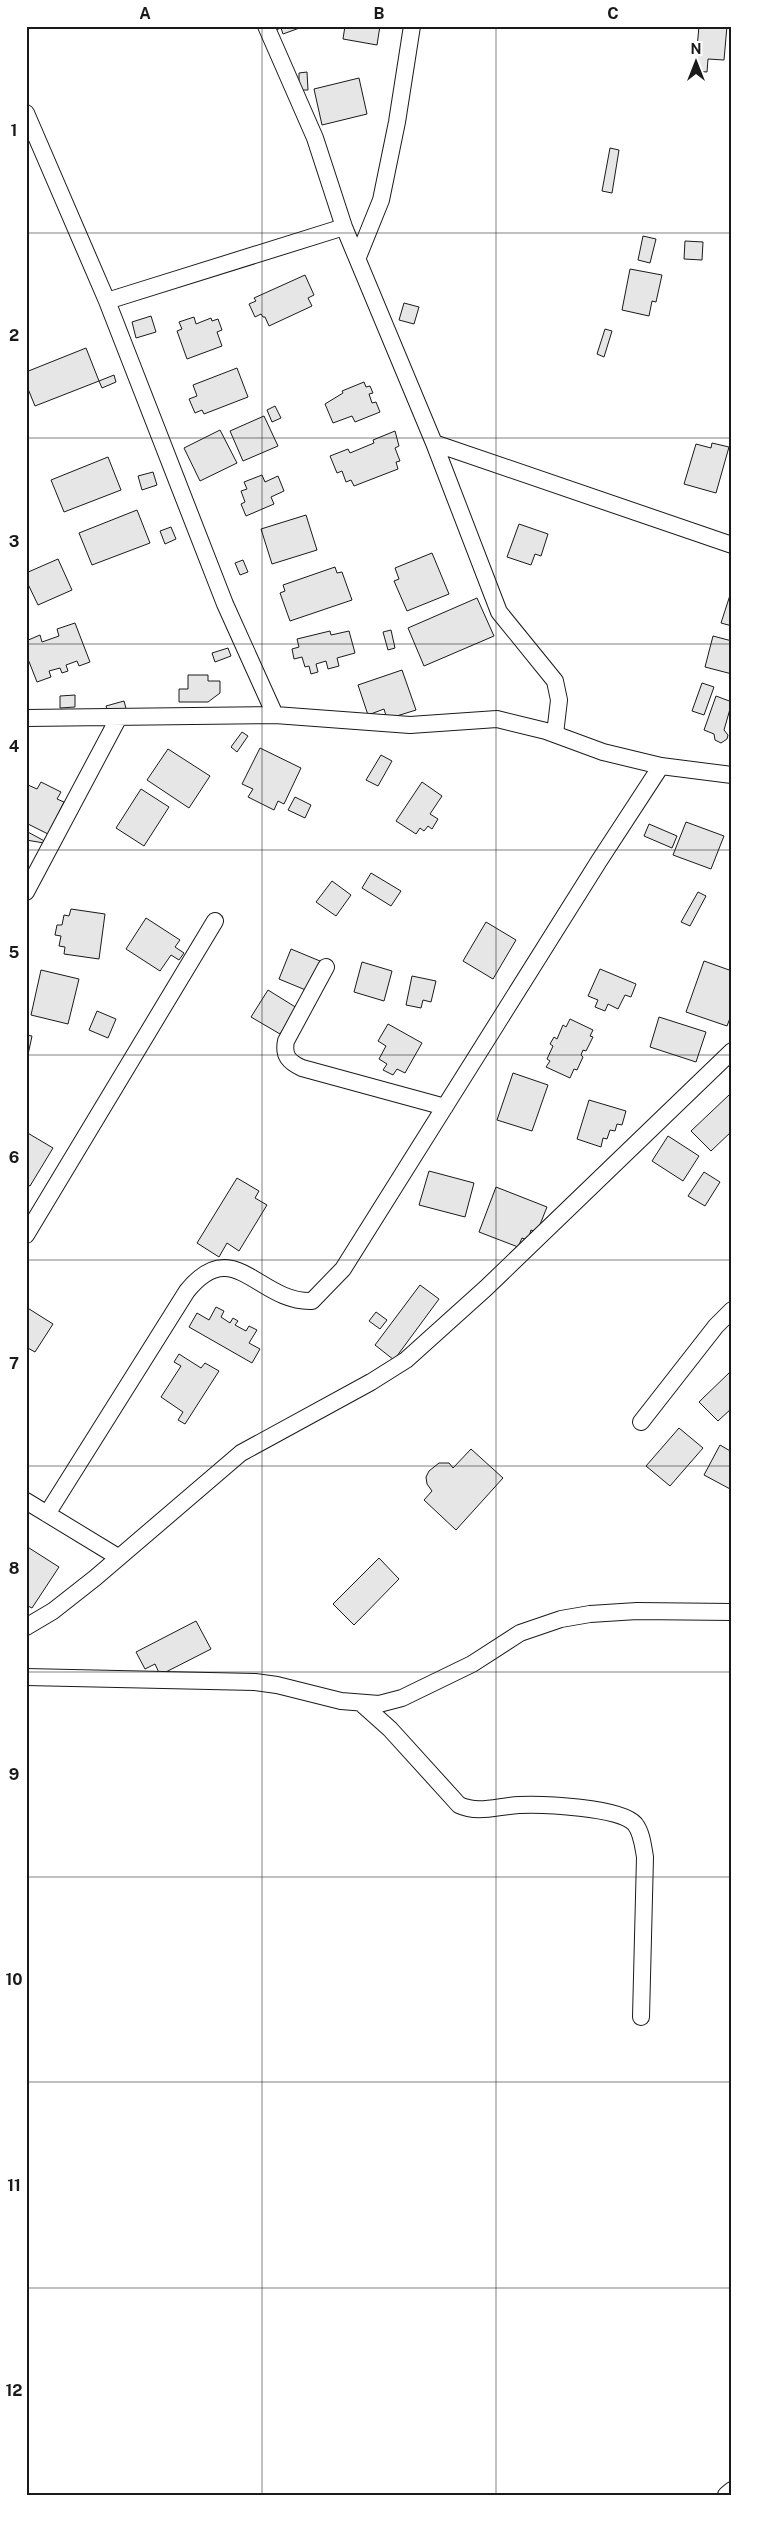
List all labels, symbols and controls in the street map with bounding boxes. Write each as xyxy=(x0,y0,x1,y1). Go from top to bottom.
text: A xyxy=(139,4,151,23)
text: B xyxy=(374,4,385,23)
text: C xyxy=(607,4,619,23)
north arrow xyxy=(670,38,720,88)
text: N xyxy=(691,41,701,57)
text: 1 xyxy=(11,121,17,140)
text: 2 xyxy=(9,326,19,345)
text: 3 xyxy=(9,532,19,551)
text: 4 xyxy=(9,737,20,756)
text: 5 xyxy=(9,943,20,962)
text: 6 xyxy=(9,1148,19,1167)
text: 7 xyxy=(9,1354,19,1373)
text: 8 xyxy=(9,1559,20,1578)
text: 9 xyxy=(9,1765,19,1784)
text: 10 xyxy=(5,1970,23,1989)
text: 11 xyxy=(7,2176,21,2195)
text: 12 xyxy=(5,2381,23,2400)

